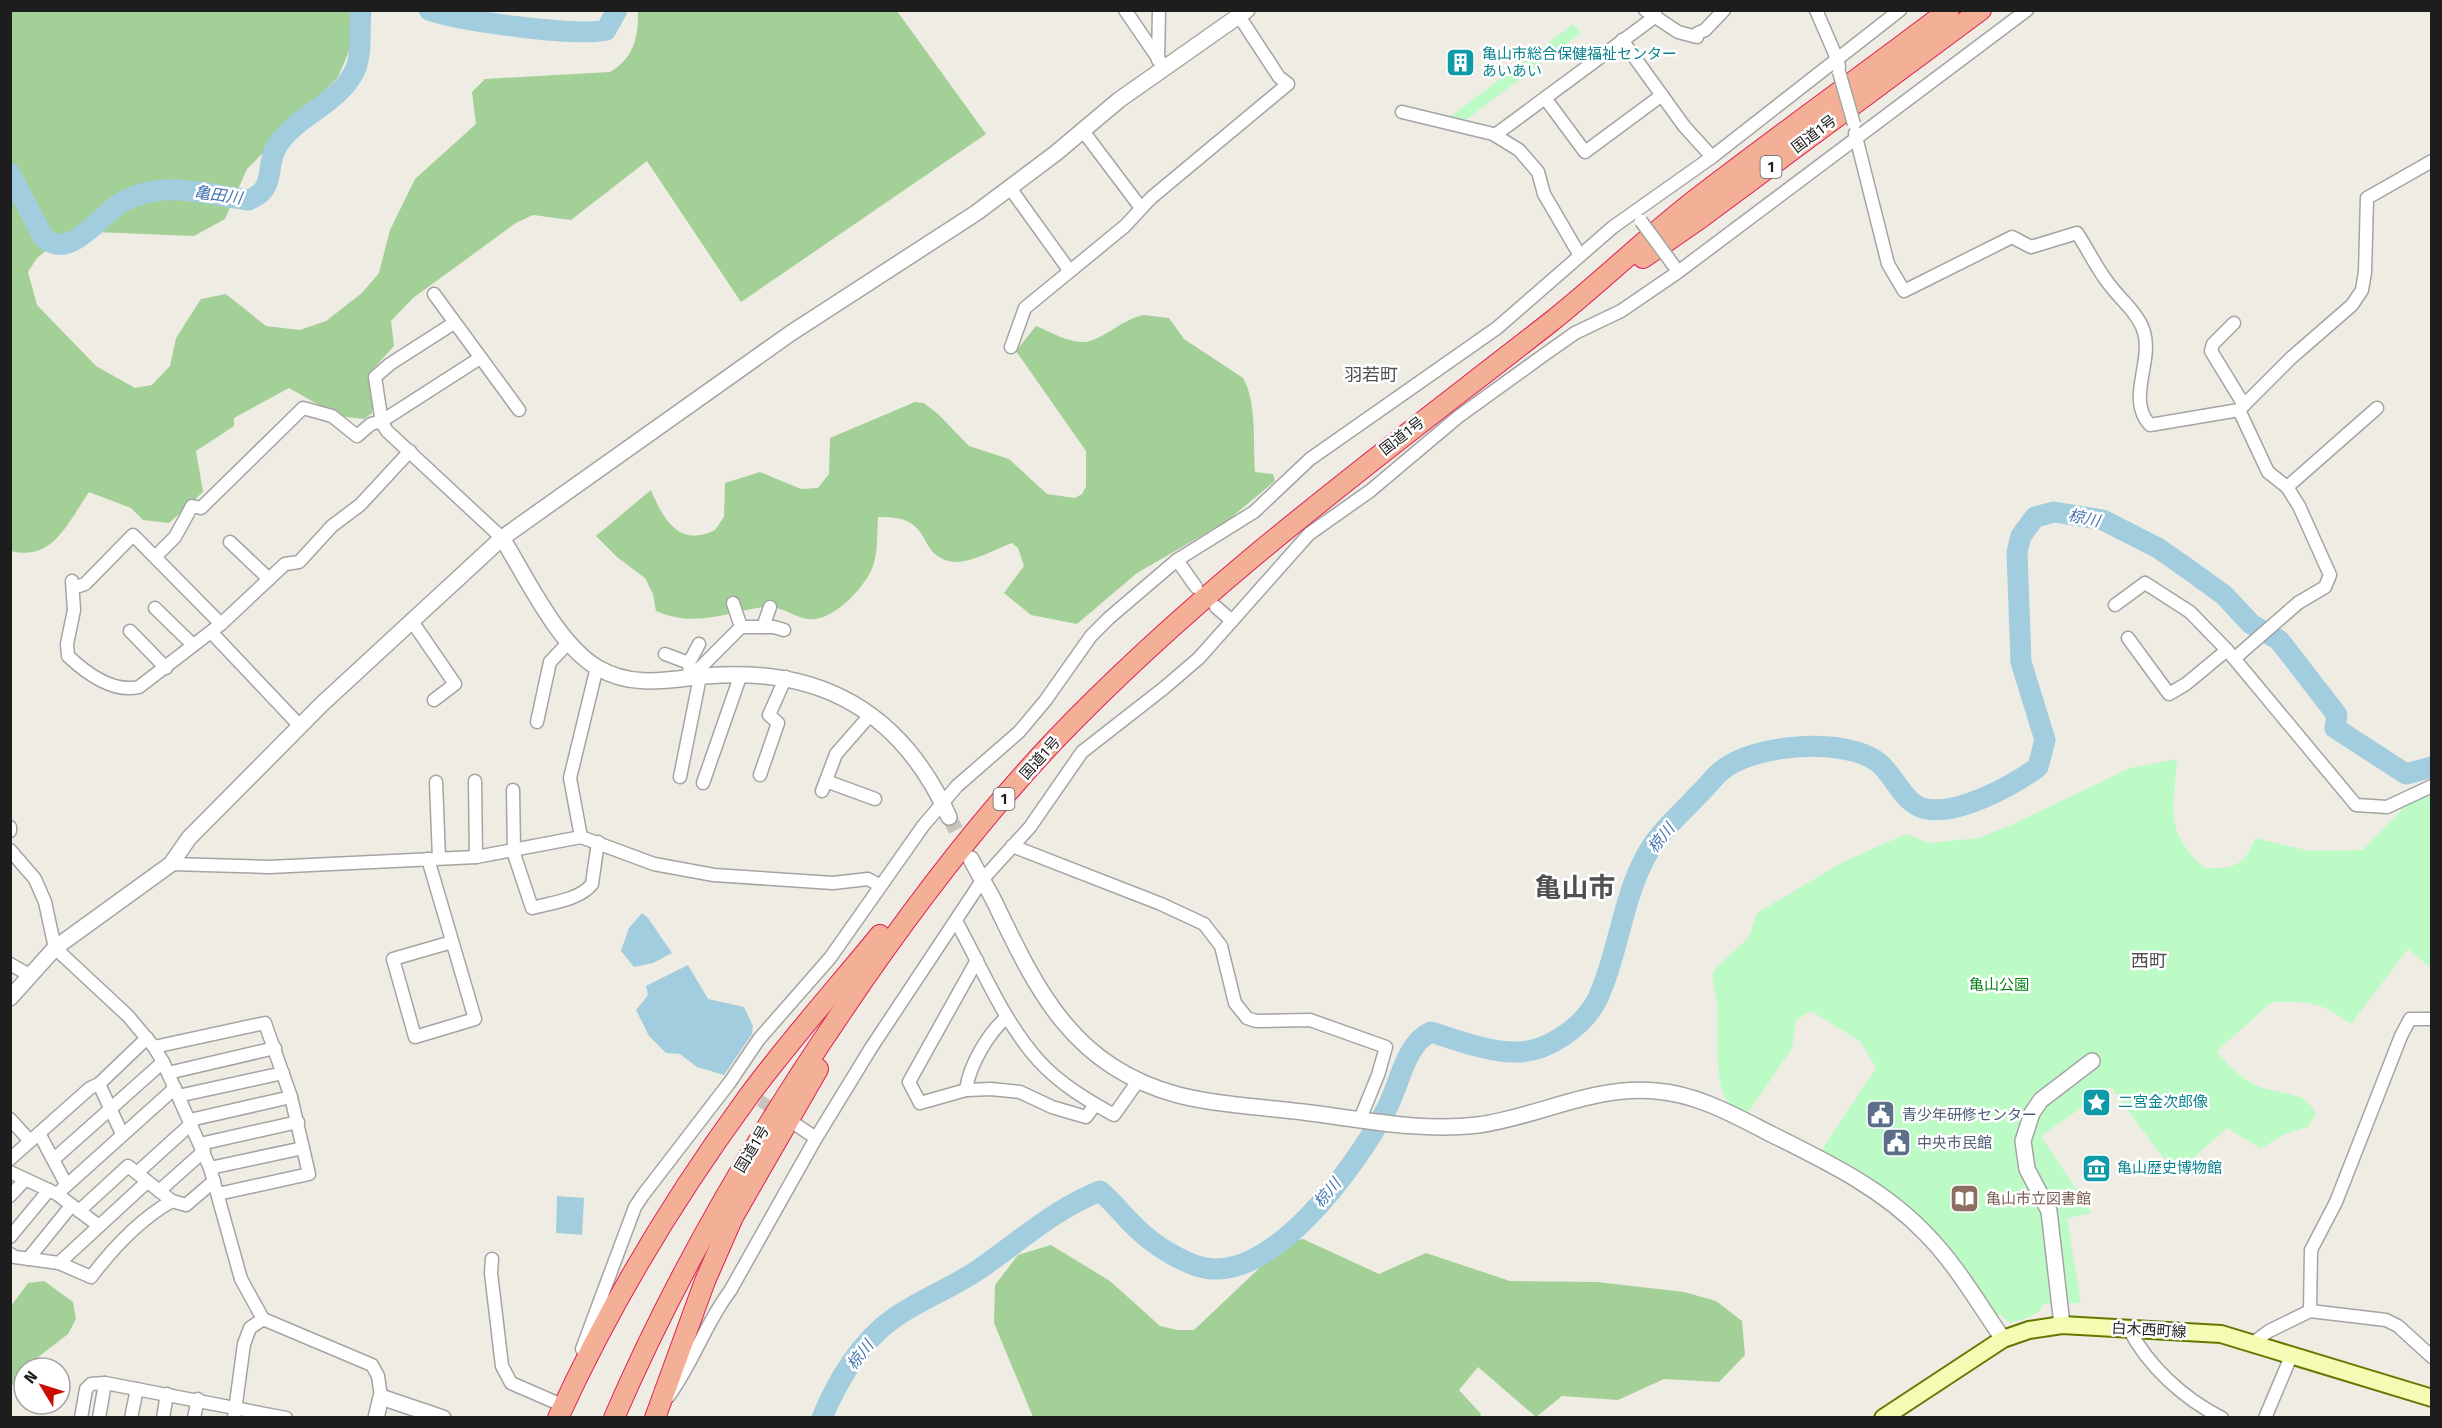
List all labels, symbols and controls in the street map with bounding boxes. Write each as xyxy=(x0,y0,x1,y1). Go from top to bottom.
place label: 亀山市総合保健福祉センター あいあい xyxy=(1482,45,1677,80)
building icon: 亀山市総合保健福祉センター あいあい xyxy=(1445,47,1477,79)
street label: 国道1号 xyxy=(1788,111,1840,157)
road number: 1 xyxy=(1760,156,1782,178)
water label: 亀田川 xyxy=(193,182,245,208)
district label: 羽若町 xyxy=(1344,364,1398,386)
street label: 国道1号 xyxy=(1376,413,1428,459)
water label: 椋川 xyxy=(2066,505,2104,531)
street label: 国道1号 xyxy=(1016,733,1064,783)
road number: 1 xyxy=(994,788,1014,810)
water label: 椋川 xyxy=(1644,818,1680,856)
district label: 亀山市 xyxy=(1535,872,1616,904)
district label: 西町 xyxy=(2131,950,2167,972)
park label: 亀山公園 xyxy=(1969,976,2029,994)
place icon: 二宮金次郎像 xyxy=(2081,1086,2113,1118)
place label: 二宮金次郎像 xyxy=(2118,1093,2208,1111)
public building icon: 青少年研修センター xyxy=(1865,1099,1897,1131)
place label: 青少年研修センター xyxy=(1902,1106,2037,1124)
street label: 国道1号 xyxy=(731,1122,773,1176)
public building icon: 中央市民館 xyxy=(1880,1127,1912,1159)
place label: 中央市民館 xyxy=(1917,1134,1992,1152)
museum icon: 亀山歴史博物館 xyxy=(2080,1152,2112,1184)
place label: 亀山歴史博物館 xyxy=(2117,1159,2222,1177)
water label: 椋川 xyxy=(1309,1173,1346,1211)
library icon: 亀山市立図書館 xyxy=(1949,1183,1981,1215)
place label: 亀山市立図書館 xyxy=(1986,1190,2091,1208)
street label: 白木西町線 xyxy=(2111,1319,2187,1341)
water label: 椋川 xyxy=(843,1335,879,1373)
north arrow xyxy=(12,1356,72,1416)
text: N xyxy=(20,1367,41,1387)

